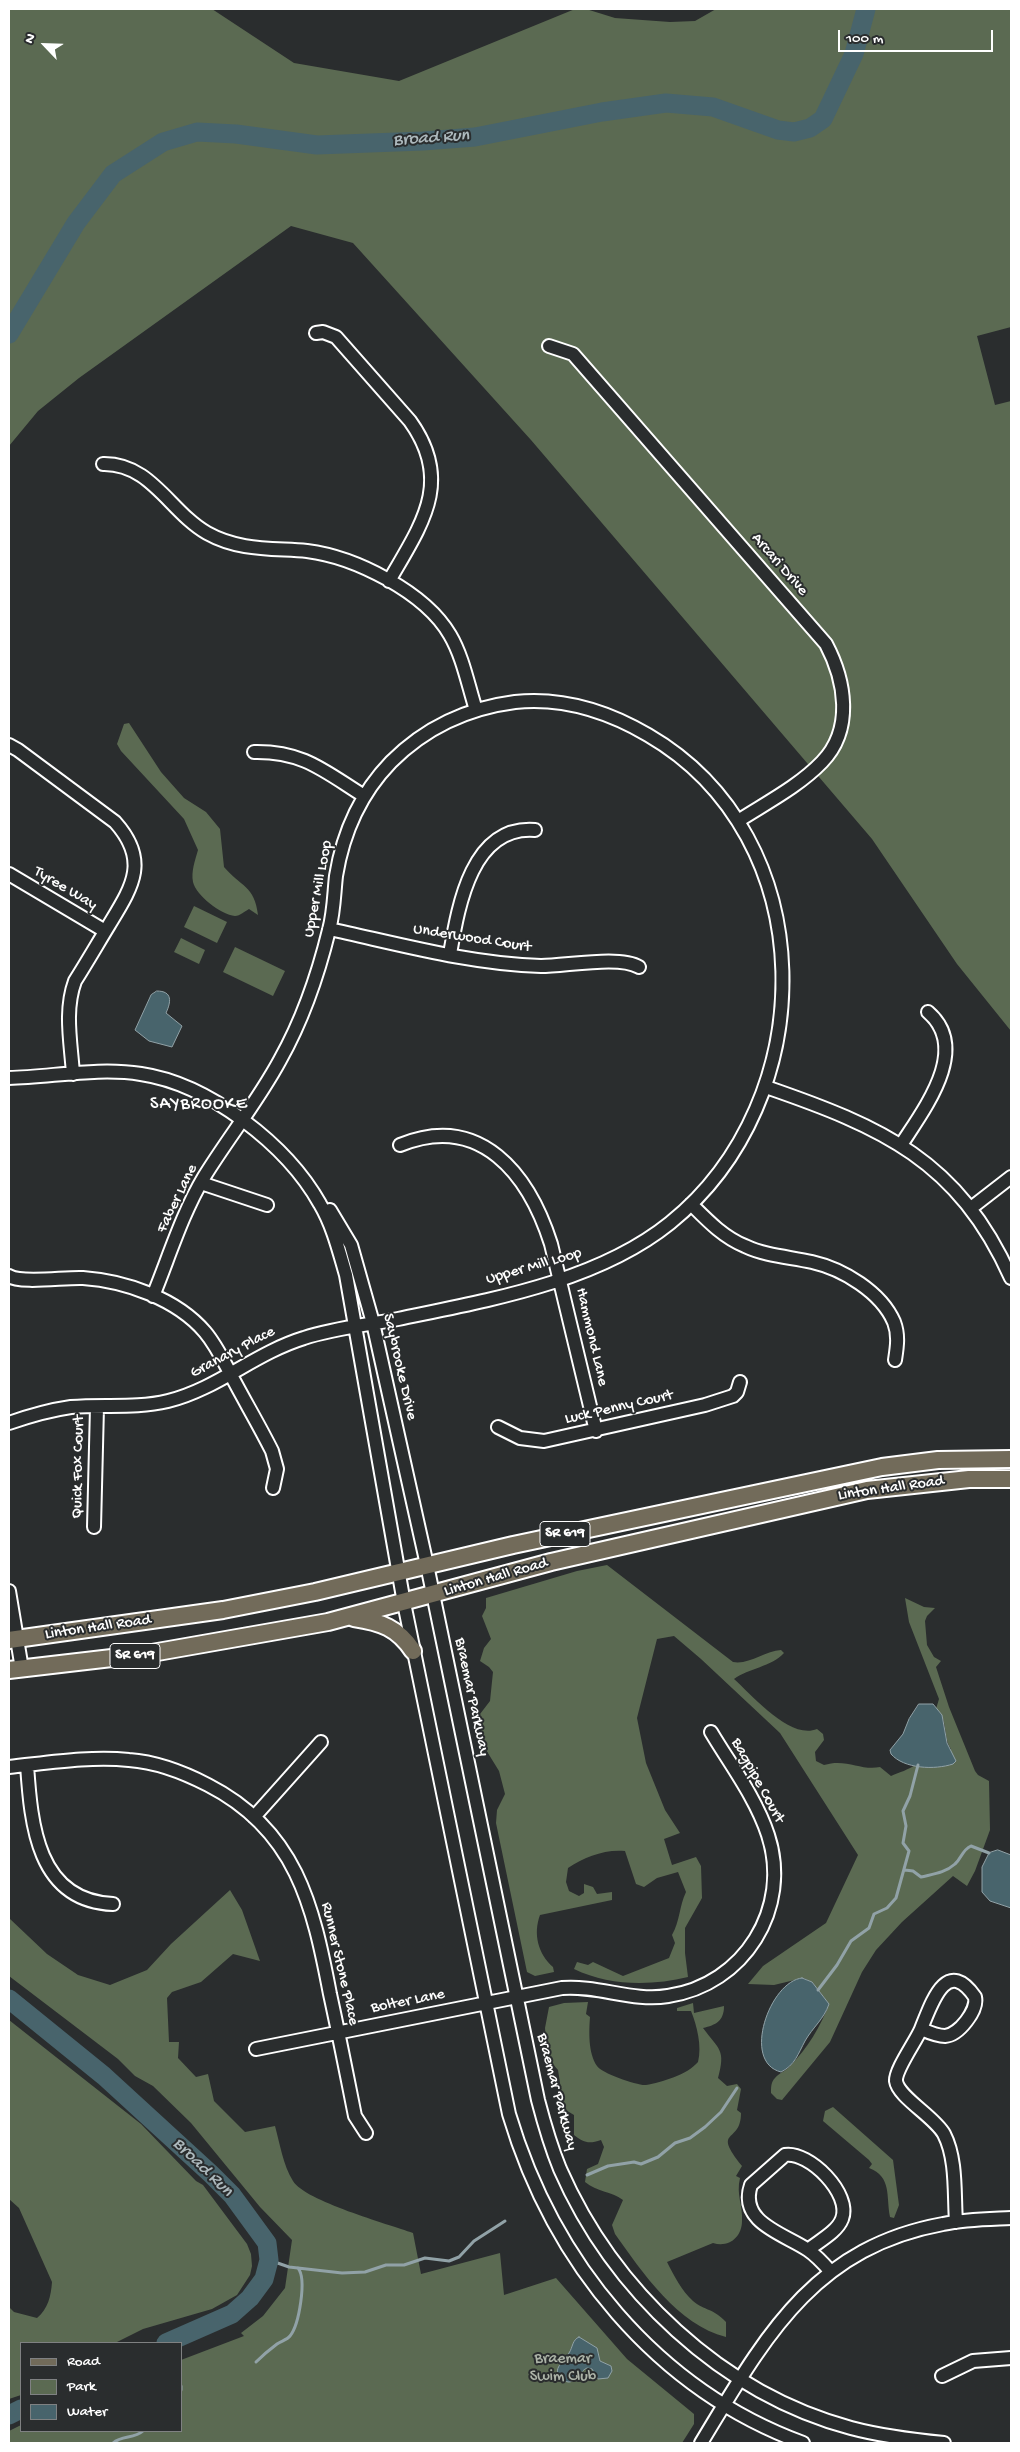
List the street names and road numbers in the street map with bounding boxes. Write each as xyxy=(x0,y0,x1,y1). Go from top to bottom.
street label: Arcari Drive xyxy=(746,530,812,600)
street label: Upper Mill Loop xyxy=(300,839,338,939)
street label: Tyree Way xyxy=(30,863,100,915)
street label: Underwood Court xyxy=(412,920,532,958)
street label: Faber Lane xyxy=(153,1162,203,1236)
street label: Upper Mill Loop xyxy=(484,1244,584,1290)
street label: Hammond Lane xyxy=(570,1286,612,1388)
street label: Saybrooke Drive xyxy=(377,1312,421,1422)
street label: Granary Place xyxy=(187,1323,279,1383)
street label: Luck Penny Court xyxy=(563,1386,675,1430)
street label: Quick Fox Court xyxy=(68,1415,90,1519)
street label: Linton Hall Road xyxy=(837,1472,945,1506)
road number: SR 619 xyxy=(540,1522,590,1546)
street label: Linton Hall Road xyxy=(442,1554,550,1602)
street label: Linton Hall Road xyxy=(44,1611,152,1645)
street label: Braemar Parkway xyxy=(449,1636,493,1758)
road number: SR 619 xyxy=(110,1644,160,1668)
street label: Bagpipe Court xyxy=(726,1735,788,1827)
street label: Runner Stone Place xyxy=(316,1901,362,2027)
street label: Bolter Lane xyxy=(369,1985,447,2019)
street label: Braemar Parkway xyxy=(531,2031,581,2153)

